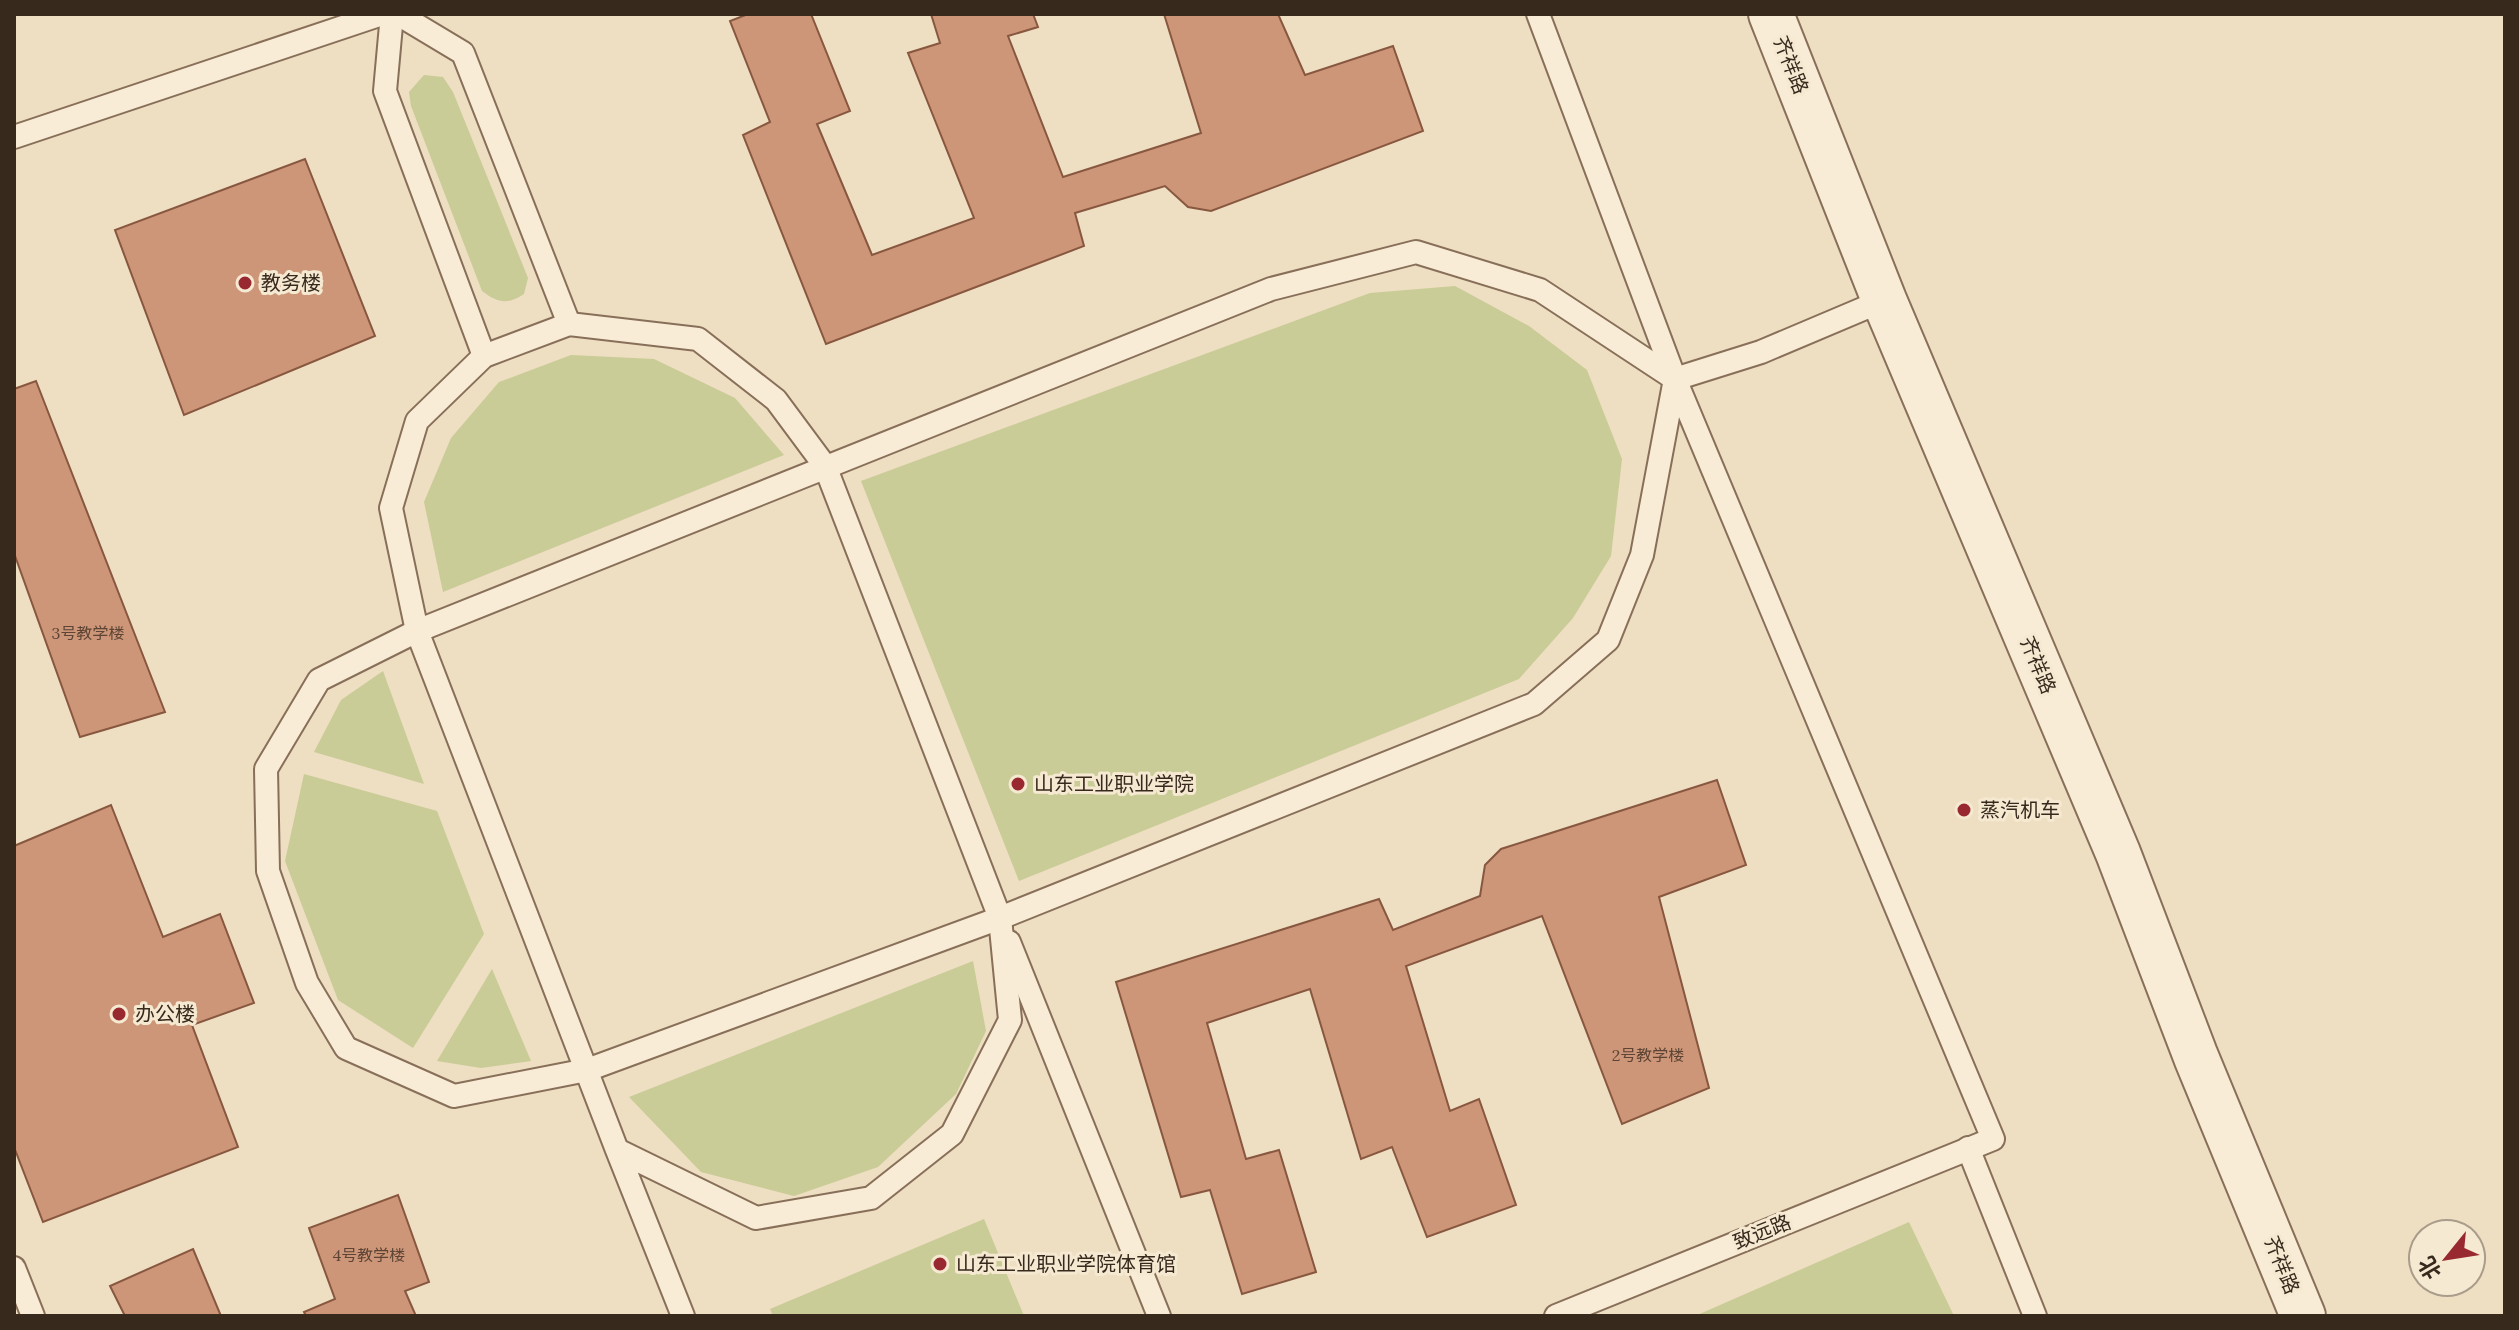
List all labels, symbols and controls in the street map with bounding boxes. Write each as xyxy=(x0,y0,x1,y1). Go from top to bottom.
street label: 齐祥路 xyxy=(1769,32,1814,97)
place label: 教务楼 xyxy=(261,270,321,295)
marker: 教务楼 xyxy=(236,274,254,292)
house number: 3号教学楼 xyxy=(52,623,124,643)
street label: 齐祥路 xyxy=(2015,632,2062,697)
place label: 山东工业职业学院 xyxy=(1034,771,1194,796)
marker: 山东工业职业学院 xyxy=(1009,775,1027,793)
place label: 蒸汽机车 xyxy=(1980,797,2060,822)
marker: 蒸汽机车 xyxy=(1955,801,1973,819)
place label: 办公楼 xyxy=(135,1001,195,1026)
marker: 办公楼 xyxy=(110,1005,128,1023)
house number: 2号教学楼 xyxy=(1612,1045,1684,1065)
street label: 致远路 xyxy=(1729,1209,1794,1254)
north arrow xyxy=(2407,1218,2487,1298)
street label: 齐祥路 xyxy=(2260,1232,2305,1297)
house number: 4号教学楼 xyxy=(333,1245,405,1265)
place label: 山东工业职业学院体育馆 xyxy=(956,1251,1176,1276)
text: 北 xyxy=(2412,1251,2447,1285)
marker: 山东工业职业学院体育馆 xyxy=(931,1255,949,1273)

